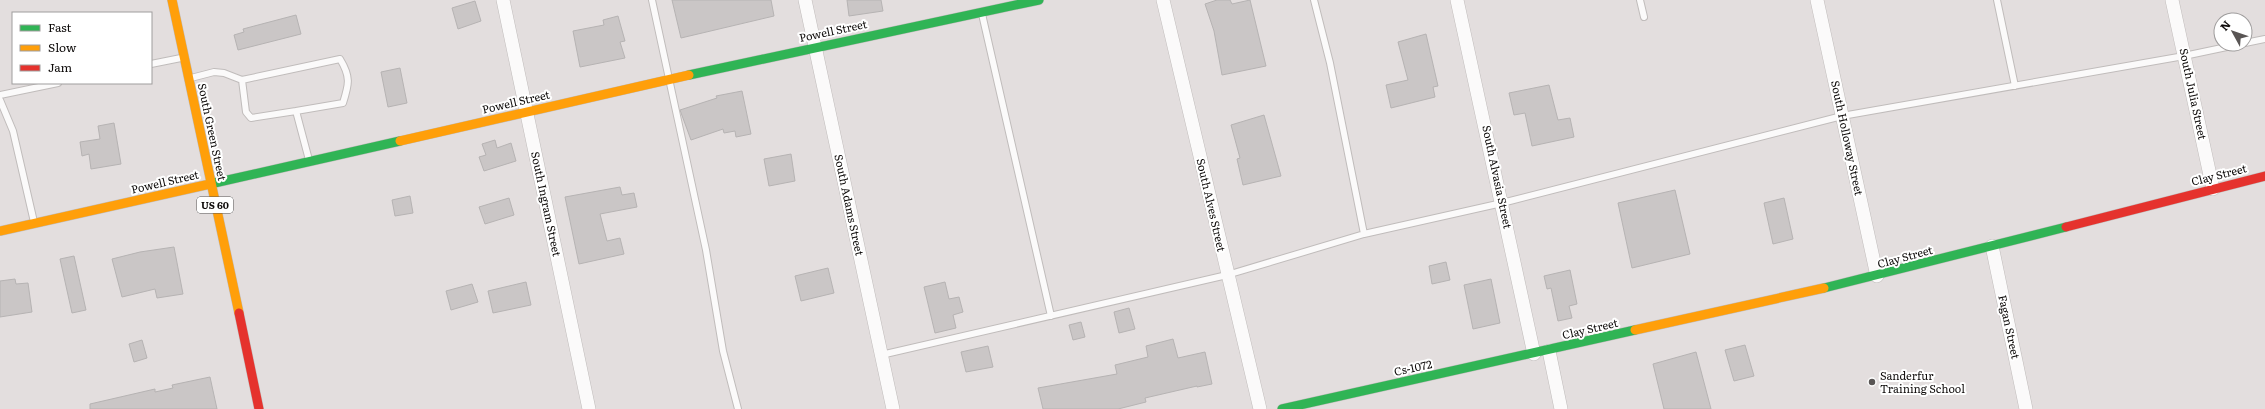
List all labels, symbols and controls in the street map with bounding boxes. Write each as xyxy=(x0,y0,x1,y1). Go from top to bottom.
legend xyxy=(12,12,152,84)
north arrow xyxy=(2213,12,2253,52)
street label: Powell Street xyxy=(797,15,869,45)
text: N xyxy=(2215,16,2234,34)
text: Fast xyxy=(48,18,72,36)
text: Slow xyxy=(48,38,77,56)
street label: South Julia Street xyxy=(2176,47,2212,142)
text: Jam xyxy=(48,58,73,76)
street label: South Holloway Street xyxy=(1828,79,1868,197)
street label: South Green Street xyxy=(195,82,231,182)
street label: Powell Street xyxy=(480,85,552,117)
street label: South Alvasia Street xyxy=(1479,124,1517,231)
street label: South Ingram Street xyxy=(528,150,566,258)
street label: South Adams Street xyxy=(831,153,869,258)
street label: South Alves Street xyxy=(1193,157,1231,254)
street label: Clay Street xyxy=(2189,159,2249,189)
street label: Powell Street xyxy=(129,165,201,197)
road number: US 60 xyxy=(197,197,233,213)
street label: Clay Street xyxy=(1875,241,1935,271)
street label: Fagan Street xyxy=(1995,293,2025,361)
street label: Clay Street xyxy=(1560,314,1620,342)
street label: Cs-1072 xyxy=(1392,355,1434,379)
place label: Sanderfur Training School xyxy=(1880,367,1965,396)
marker: Sanderfur Training School xyxy=(1867,377,1877,387)

